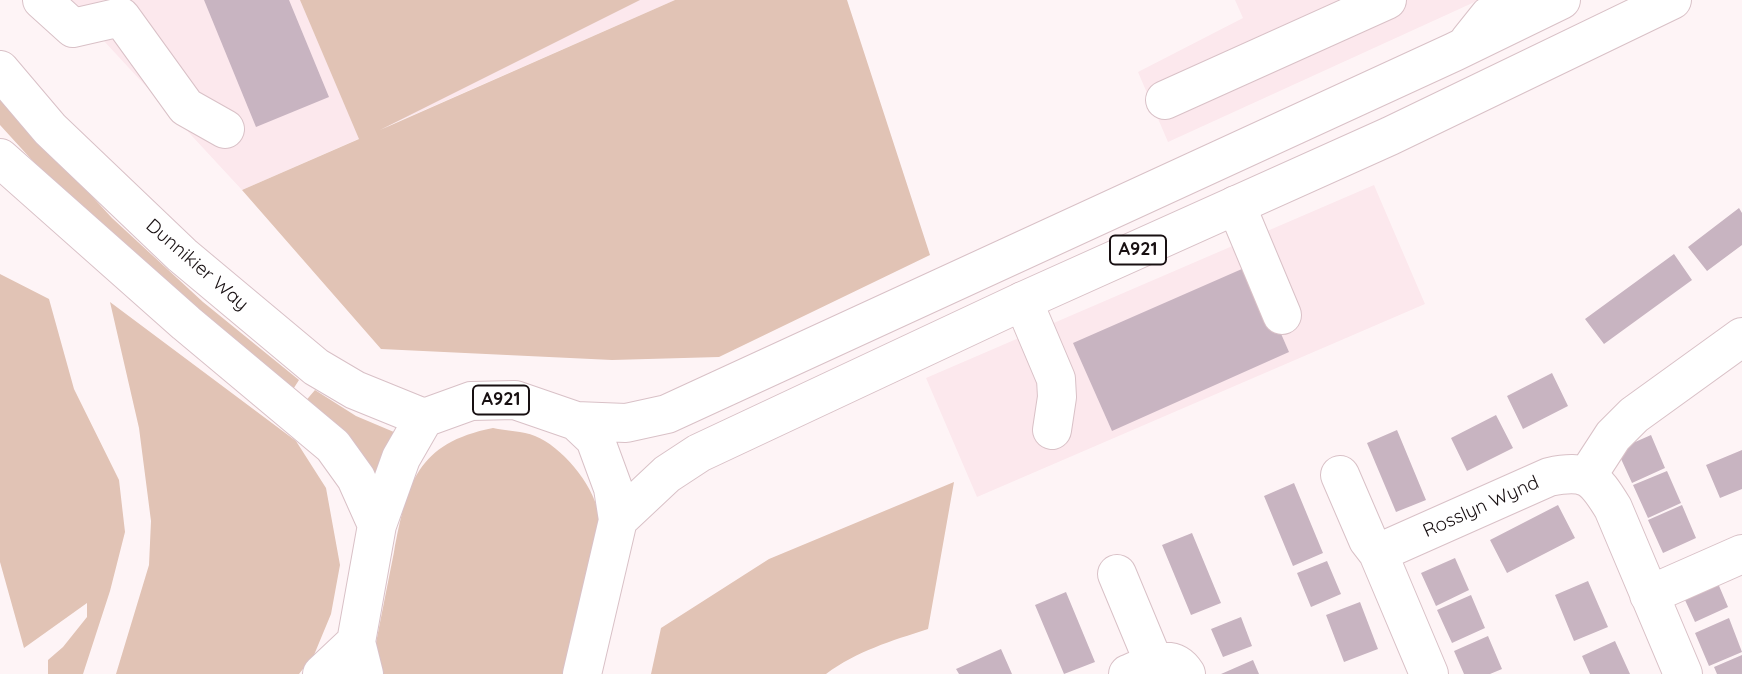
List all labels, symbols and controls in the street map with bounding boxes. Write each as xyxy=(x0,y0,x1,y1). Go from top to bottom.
street label: Dunnikier Way xyxy=(141,214,253,316)
road number: A921 xyxy=(1110,236,1166,264)
road number: A921 xyxy=(473,386,529,414)
street label: Rosslyn Wynd xyxy=(1419,471,1543,543)

